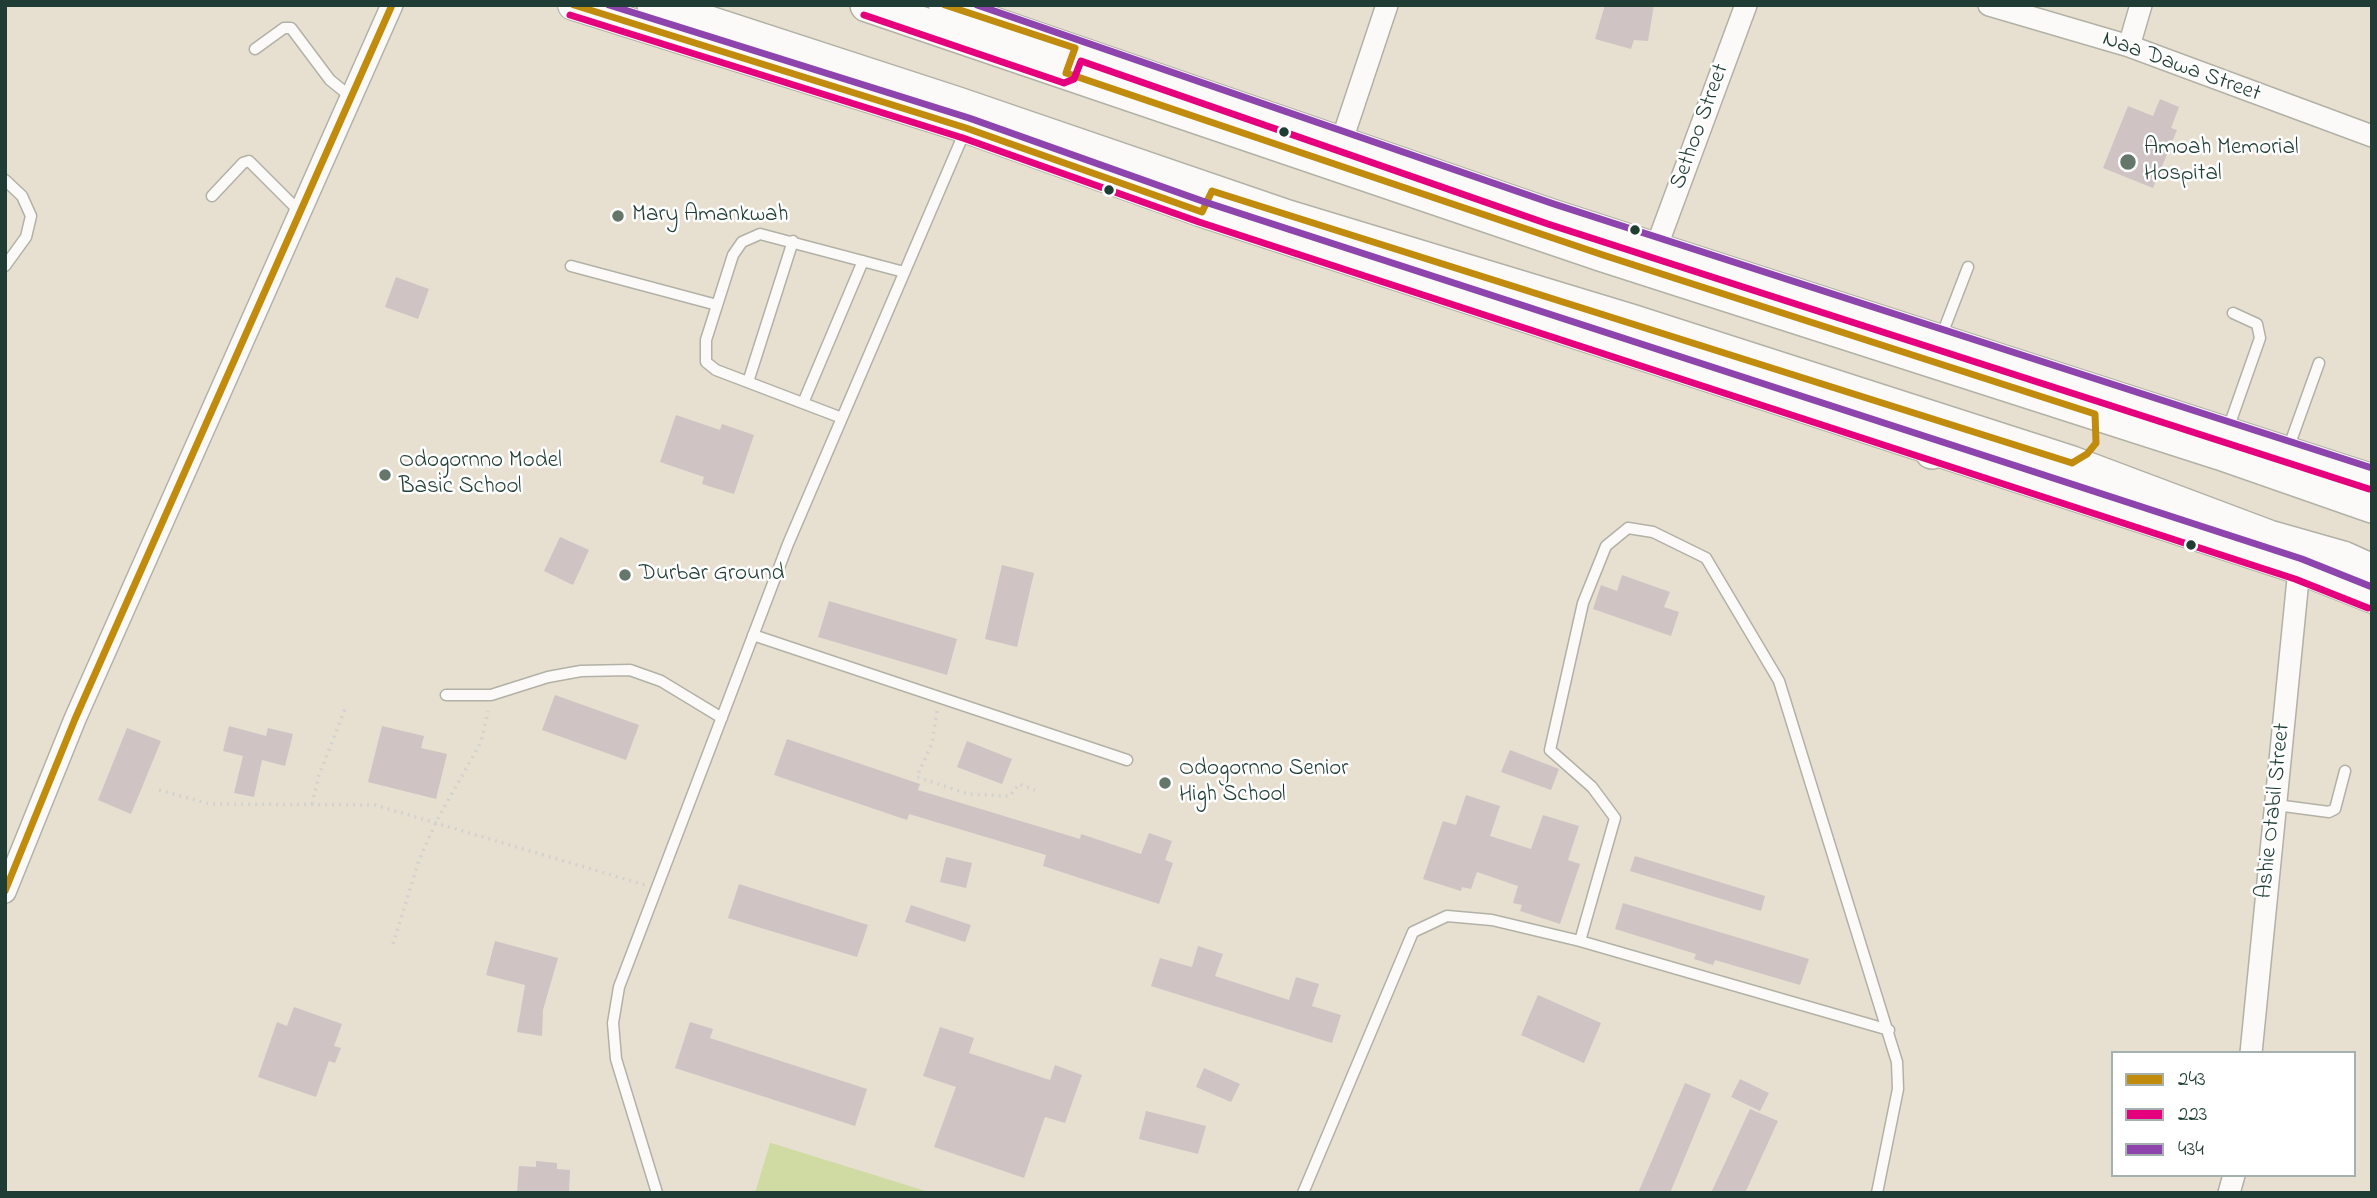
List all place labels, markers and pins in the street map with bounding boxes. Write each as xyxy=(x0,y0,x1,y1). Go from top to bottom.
unlabelled marker xyxy=(1277,125,1291,139)
place label: Amoah Memorial Hospital xyxy=(2144,135,2299,189)
marker: Amoah Memorial Hospital xyxy=(2118,152,2138,172)
unlabelled marker xyxy=(1102,183,1116,197)
place label: Mary Amankwah xyxy=(632,202,788,230)
marker: Mary Amankwah xyxy=(610,208,626,224)
unlabelled marker xyxy=(1628,223,1642,237)
place label: Odogornno Model Basic School xyxy=(399,448,562,502)
marker: Odogornno Model Basic School xyxy=(377,467,393,483)
unlabelled marker xyxy=(2184,538,2198,552)
place label: Durbar Ground xyxy=(639,561,784,589)
marker: Durbar Ground xyxy=(617,567,633,583)
place label: Odogornno Senior High School xyxy=(1179,756,1348,810)
marker: Odogornno Senior High School xyxy=(1157,775,1173,791)

